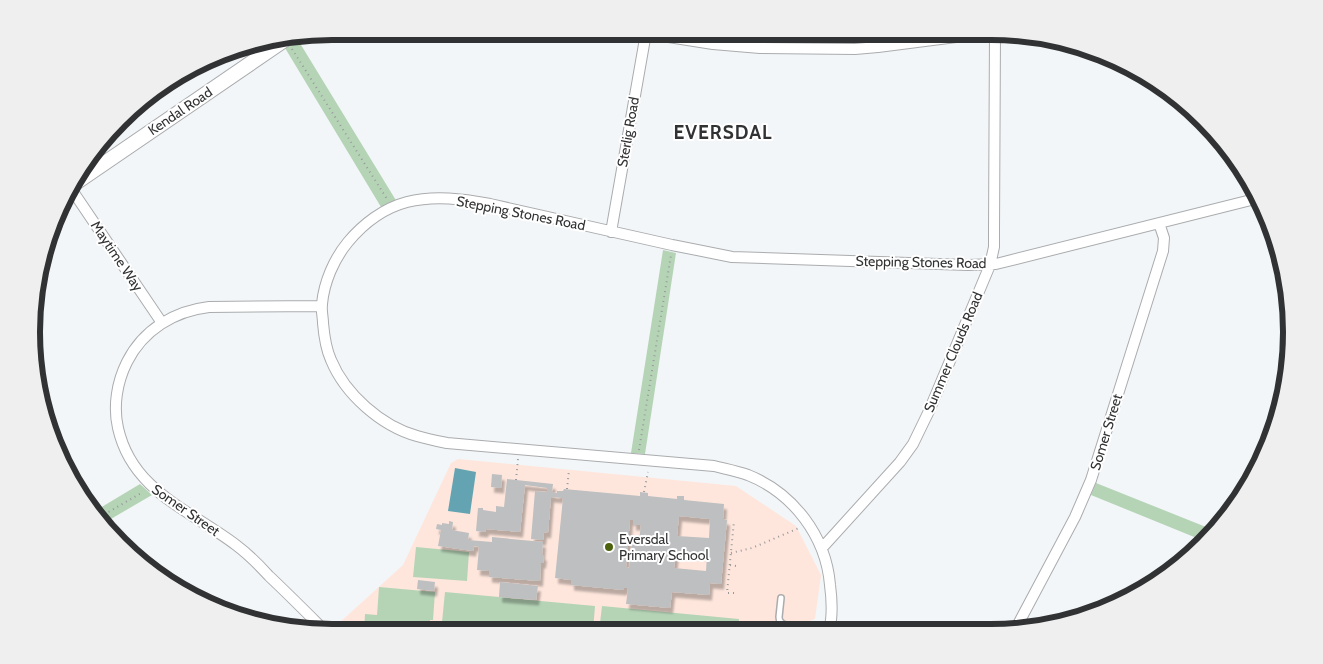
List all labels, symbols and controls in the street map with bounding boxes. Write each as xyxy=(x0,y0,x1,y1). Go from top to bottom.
street label: Kendal Road xyxy=(144,83,216,139)
street label: Sterlig Road xyxy=(613,95,643,169)
district label: EVERSDAL xyxy=(673,121,773,144)
street label: Stepping Stones Road xyxy=(455,192,587,234)
street label: Maytime Way xyxy=(87,217,147,295)
street label: Stepping Stones Road xyxy=(855,252,987,272)
street label: Summer Clouds Road xyxy=(920,289,986,415)
street label: Somer Street xyxy=(1086,391,1126,472)
street label: Somer Street xyxy=(149,480,224,540)
place label: Eversdal Primary School xyxy=(619,530,709,564)
marker: Eversdal Primary School xyxy=(603,541,615,553)

